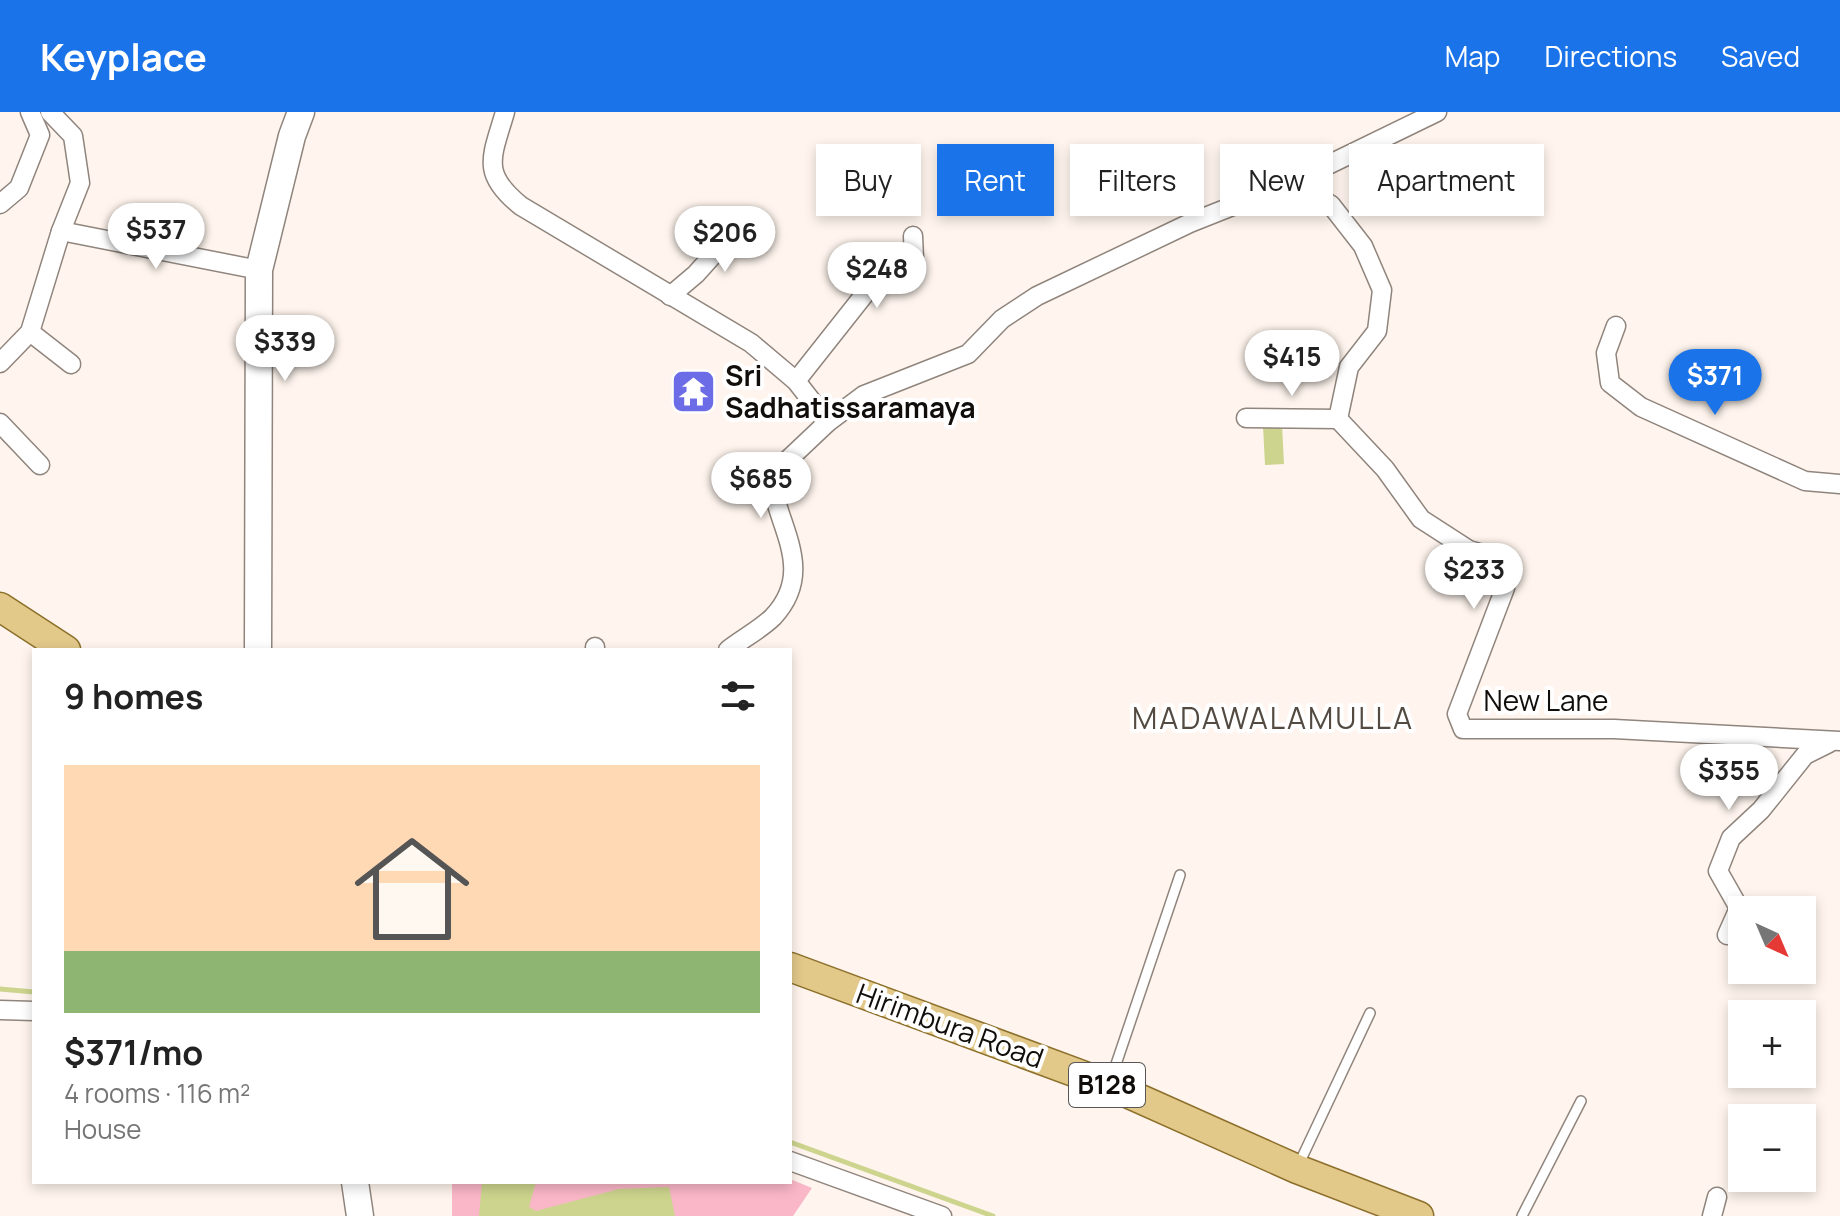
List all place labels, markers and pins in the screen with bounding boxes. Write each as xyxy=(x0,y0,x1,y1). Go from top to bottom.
pin: $537 xyxy=(109,203,203,271)
pin: $206 xyxy=(678,206,772,274)
pin: $248 xyxy=(830,242,924,310)
pin: $339 xyxy=(238,315,332,383)
pin: $415 xyxy=(1245,330,1339,398)
pin: $371 xyxy=(1668,349,1762,417)
place label: Sri Sadhatissaramaya xyxy=(725,356,976,426)
temple icon: Sri Sadhatissaramaya xyxy=(670,368,718,416)
pin: $685 xyxy=(714,452,808,520)
pin: $233 xyxy=(1427,543,1521,611)
pin: $355 xyxy=(1682,744,1776,812)

